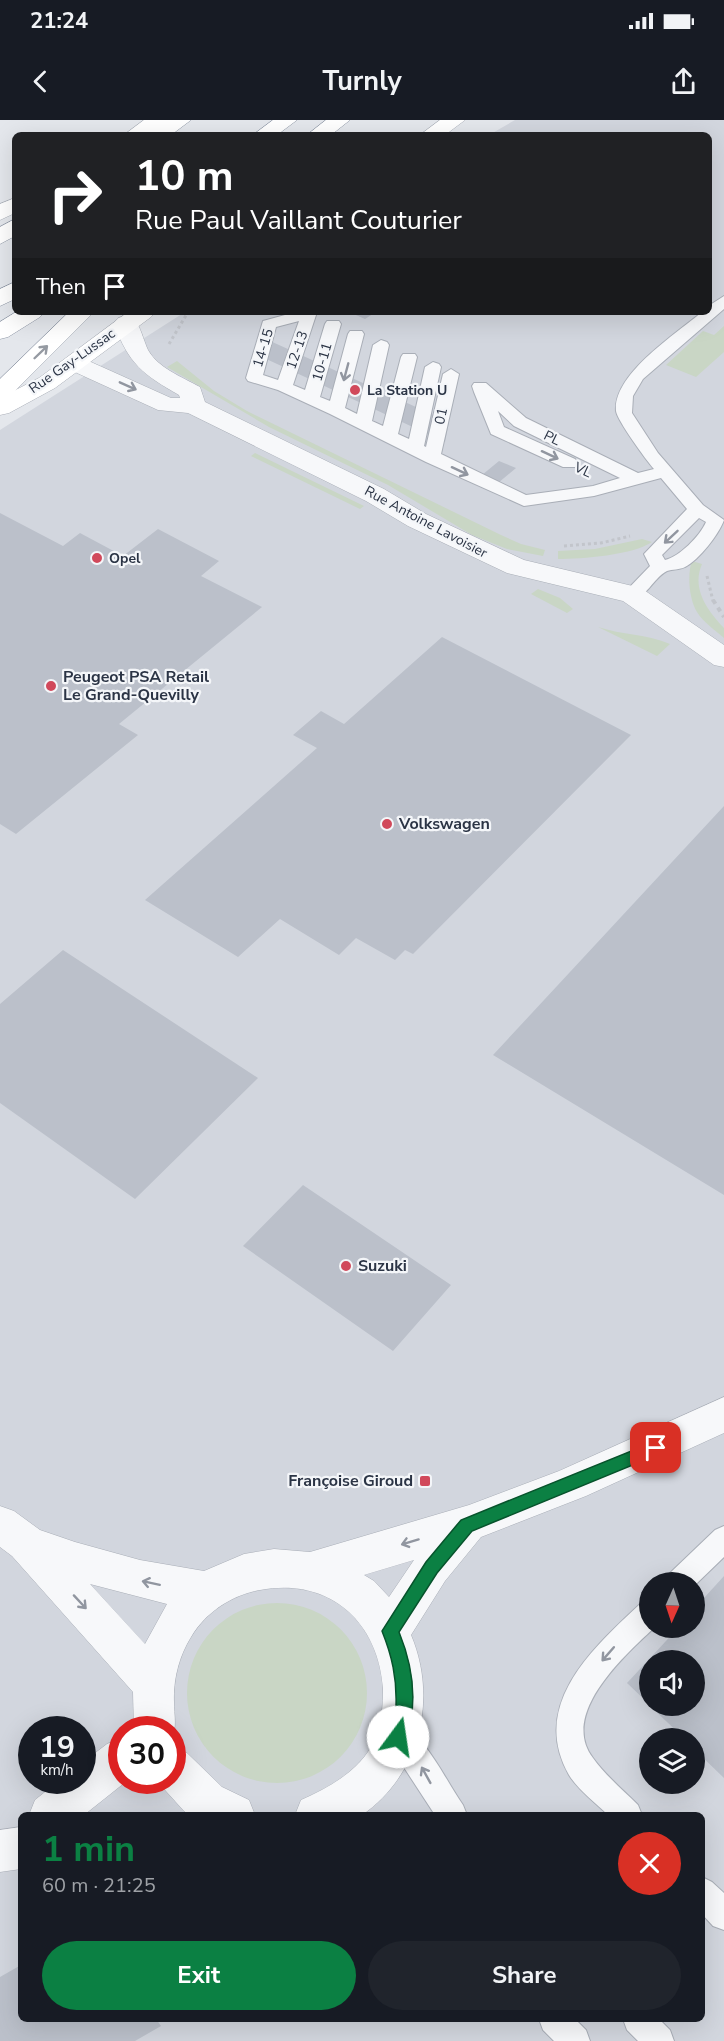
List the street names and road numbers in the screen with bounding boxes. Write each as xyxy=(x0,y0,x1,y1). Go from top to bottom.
street label: Rue Gay-Lussac xyxy=(25,324,119,398)
street label: 14-15 xyxy=(248,326,278,370)
street label: 12-13 xyxy=(282,328,312,372)
street label: 10-11 xyxy=(307,340,337,384)
street label: 01 xyxy=(430,406,452,426)
street label: PL xyxy=(540,426,564,450)
street label: VL xyxy=(570,457,595,482)
street label: Rue Antoine Lavoisier xyxy=(361,481,491,563)

